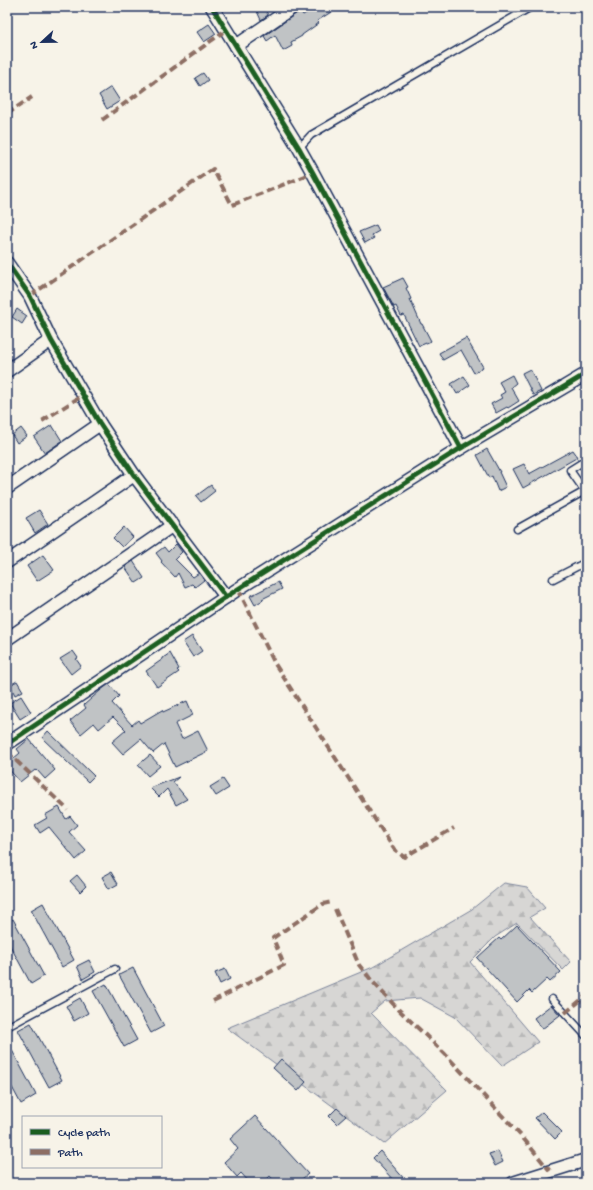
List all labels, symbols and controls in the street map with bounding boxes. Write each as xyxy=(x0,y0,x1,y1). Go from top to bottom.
north arrow xyxy=(22,22,62,62)
text: N xyxy=(28,39,41,51)
legend xyxy=(22,1116,162,1168)
text: Cycle path xyxy=(58,1127,111,1141)
text: Path xyxy=(57,1147,83,1161)

